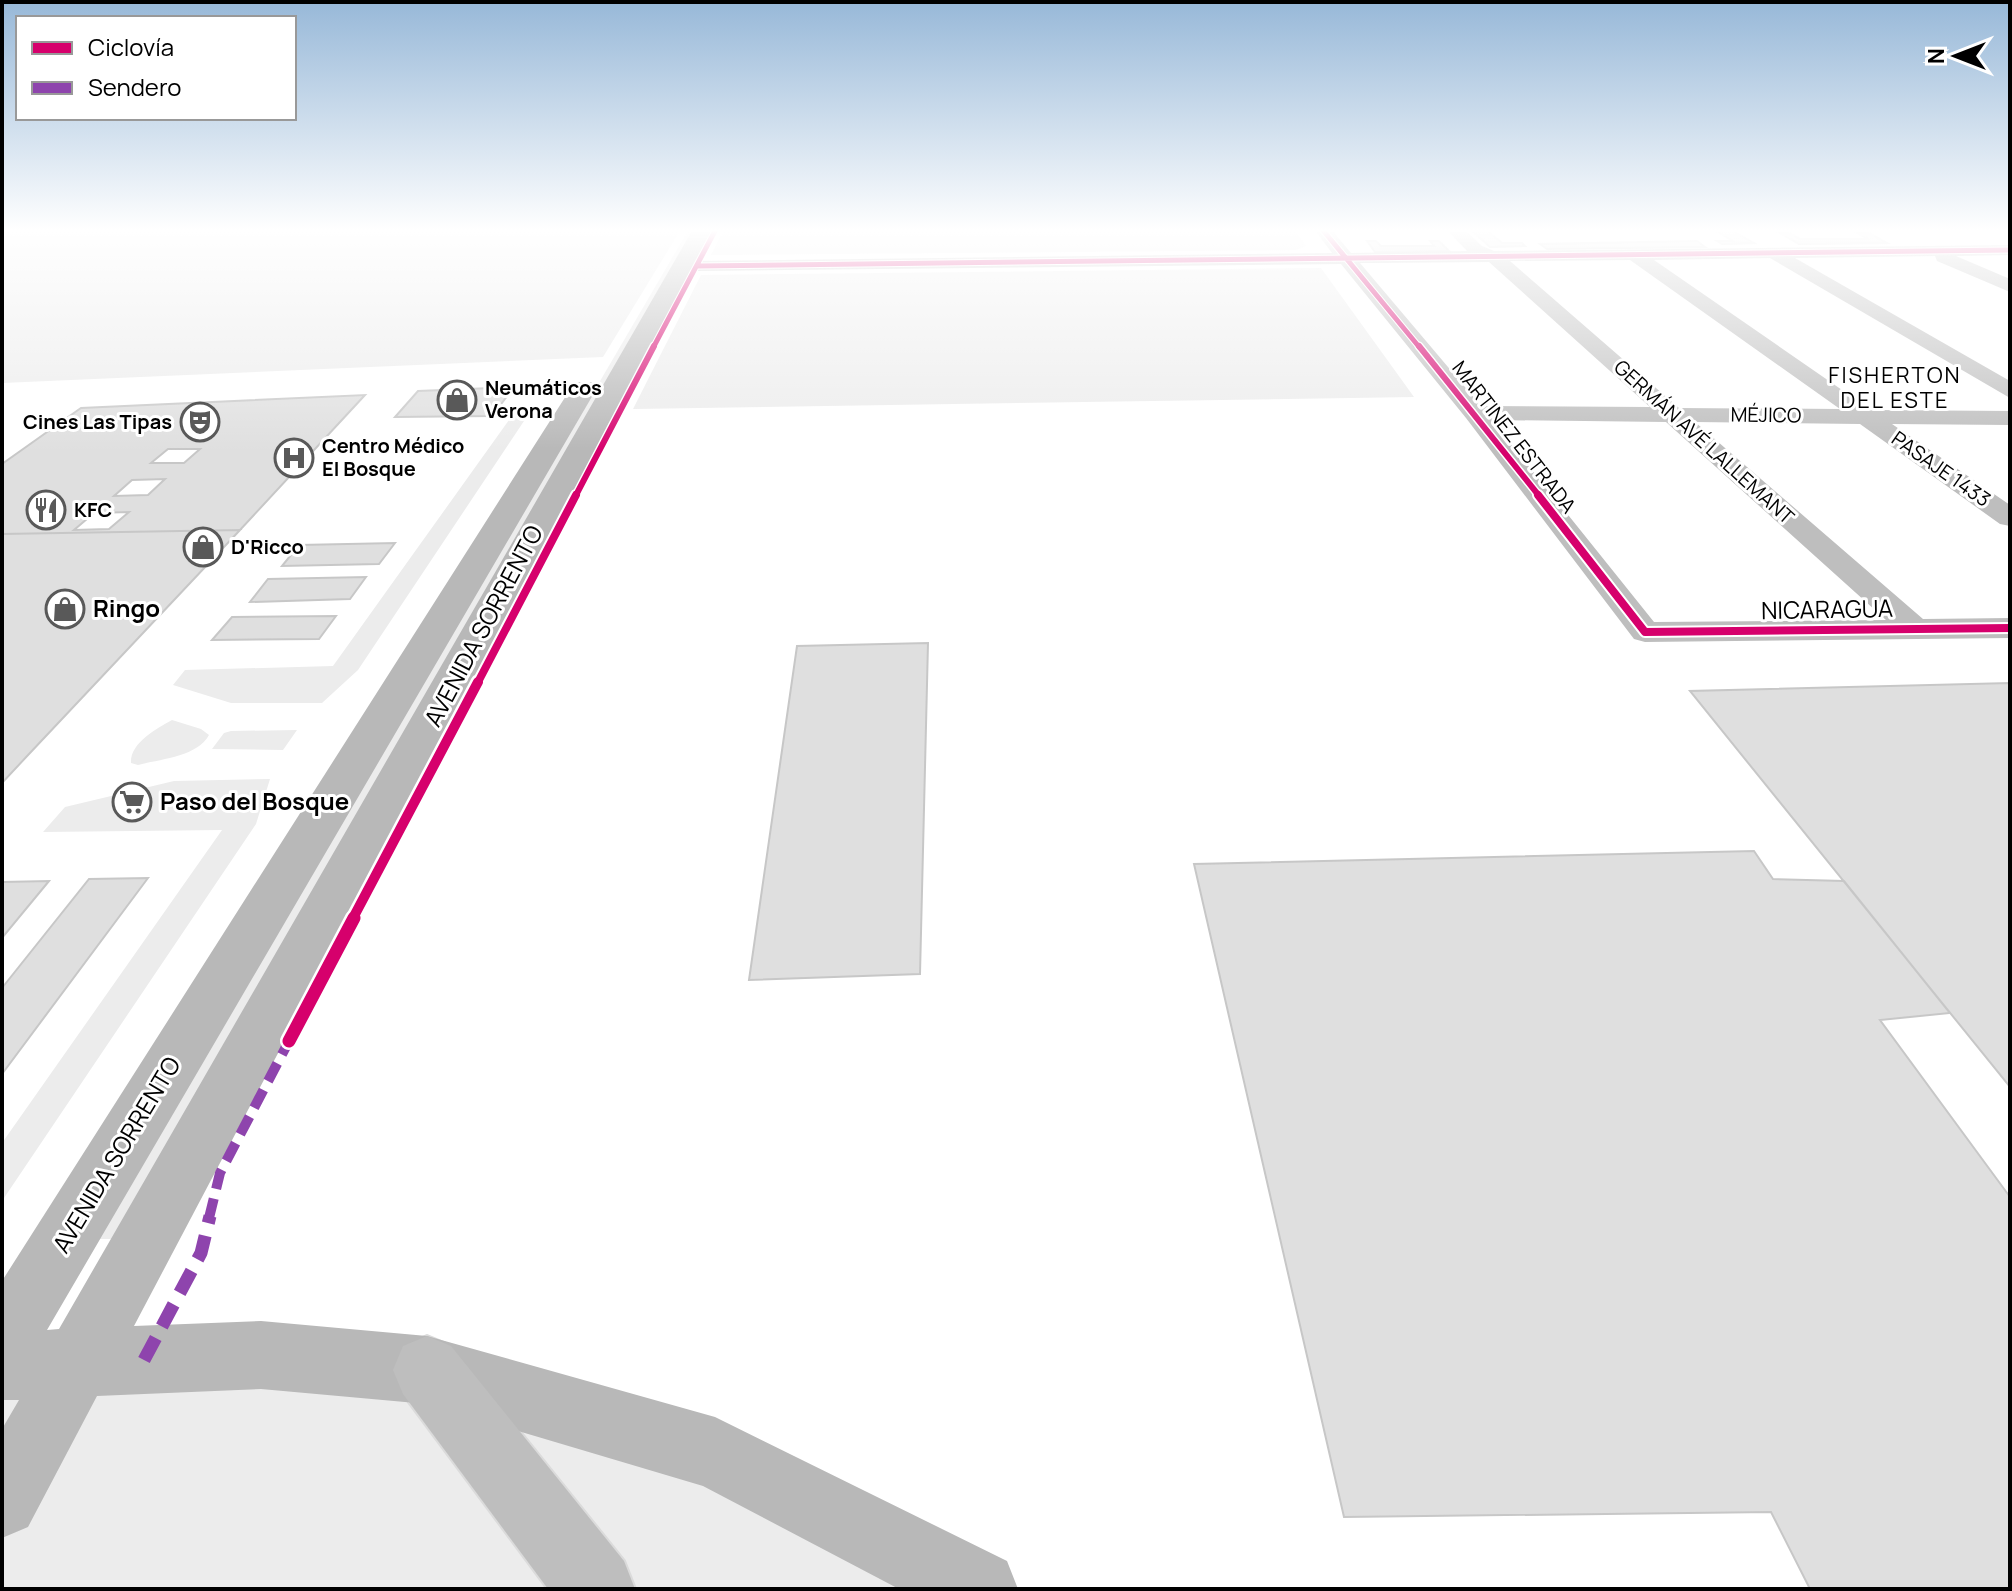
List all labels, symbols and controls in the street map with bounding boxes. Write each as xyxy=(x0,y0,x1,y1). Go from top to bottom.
legend xyxy=(16,16,296,120)
north arrow xyxy=(1916,16,1996,96)
text: Ciclovía xyxy=(88,30,174,63)
text: N xyxy=(1921,48,1951,64)
text: Sendero xyxy=(88,70,182,103)
street label: GERMÁN AVÉ LALLEMANT xyxy=(1608,353,1800,530)
street label: MARTINEZ ESTRADA xyxy=(1446,355,1583,519)
district label: FISHERTON DEL ESTE xyxy=(1828,360,1962,415)
place label: Neumáticos Verona xyxy=(485,374,602,424)
shop icon: Neumáticos Verona xyxy=(436,379,478,421)
street label: MÉJICO xyxy=(1730,400,1802,429)
theatre icon: Cines Las Tipas xyxy=(179,401,221,443)
place label: Cines Las Tipas xyxy=(23,408,172,435)
street label: PASAJE 1433 xyxy=(1887,425,1996,513)
place label: Centro Médico El Bosque xyxy=(322,432,464,482)
hospital icon: Centro Médico El Bosque xyxy=(273,437,315,479)
restaurant icon: KFC xyxy=(25,489,67,531)
place label: KFC xyxy=(74,496,112,523)
street label: AVENIDA SORRENTO xyxy=(416,519,550,732)
shop icon: D'Ricco xyxy=(182,526,224,568)
place label: D'Ricco xyxy=(231,533,304,560)
shop icon: Ringo xyxy=(44,588,86,630)
place label: Ringo xyxy=(93,591,160,624)
street label: NICARAGUA xyxy=(1761,591,1893,626)
supermarket icon: Paso del Bosque xyxy=(111,781,153,823)
place label: Paso del Bosque xyxy=(160,784,349,817)
street label: AVENIDA SORRENTO xyxy=(44,1050,187,1259)

